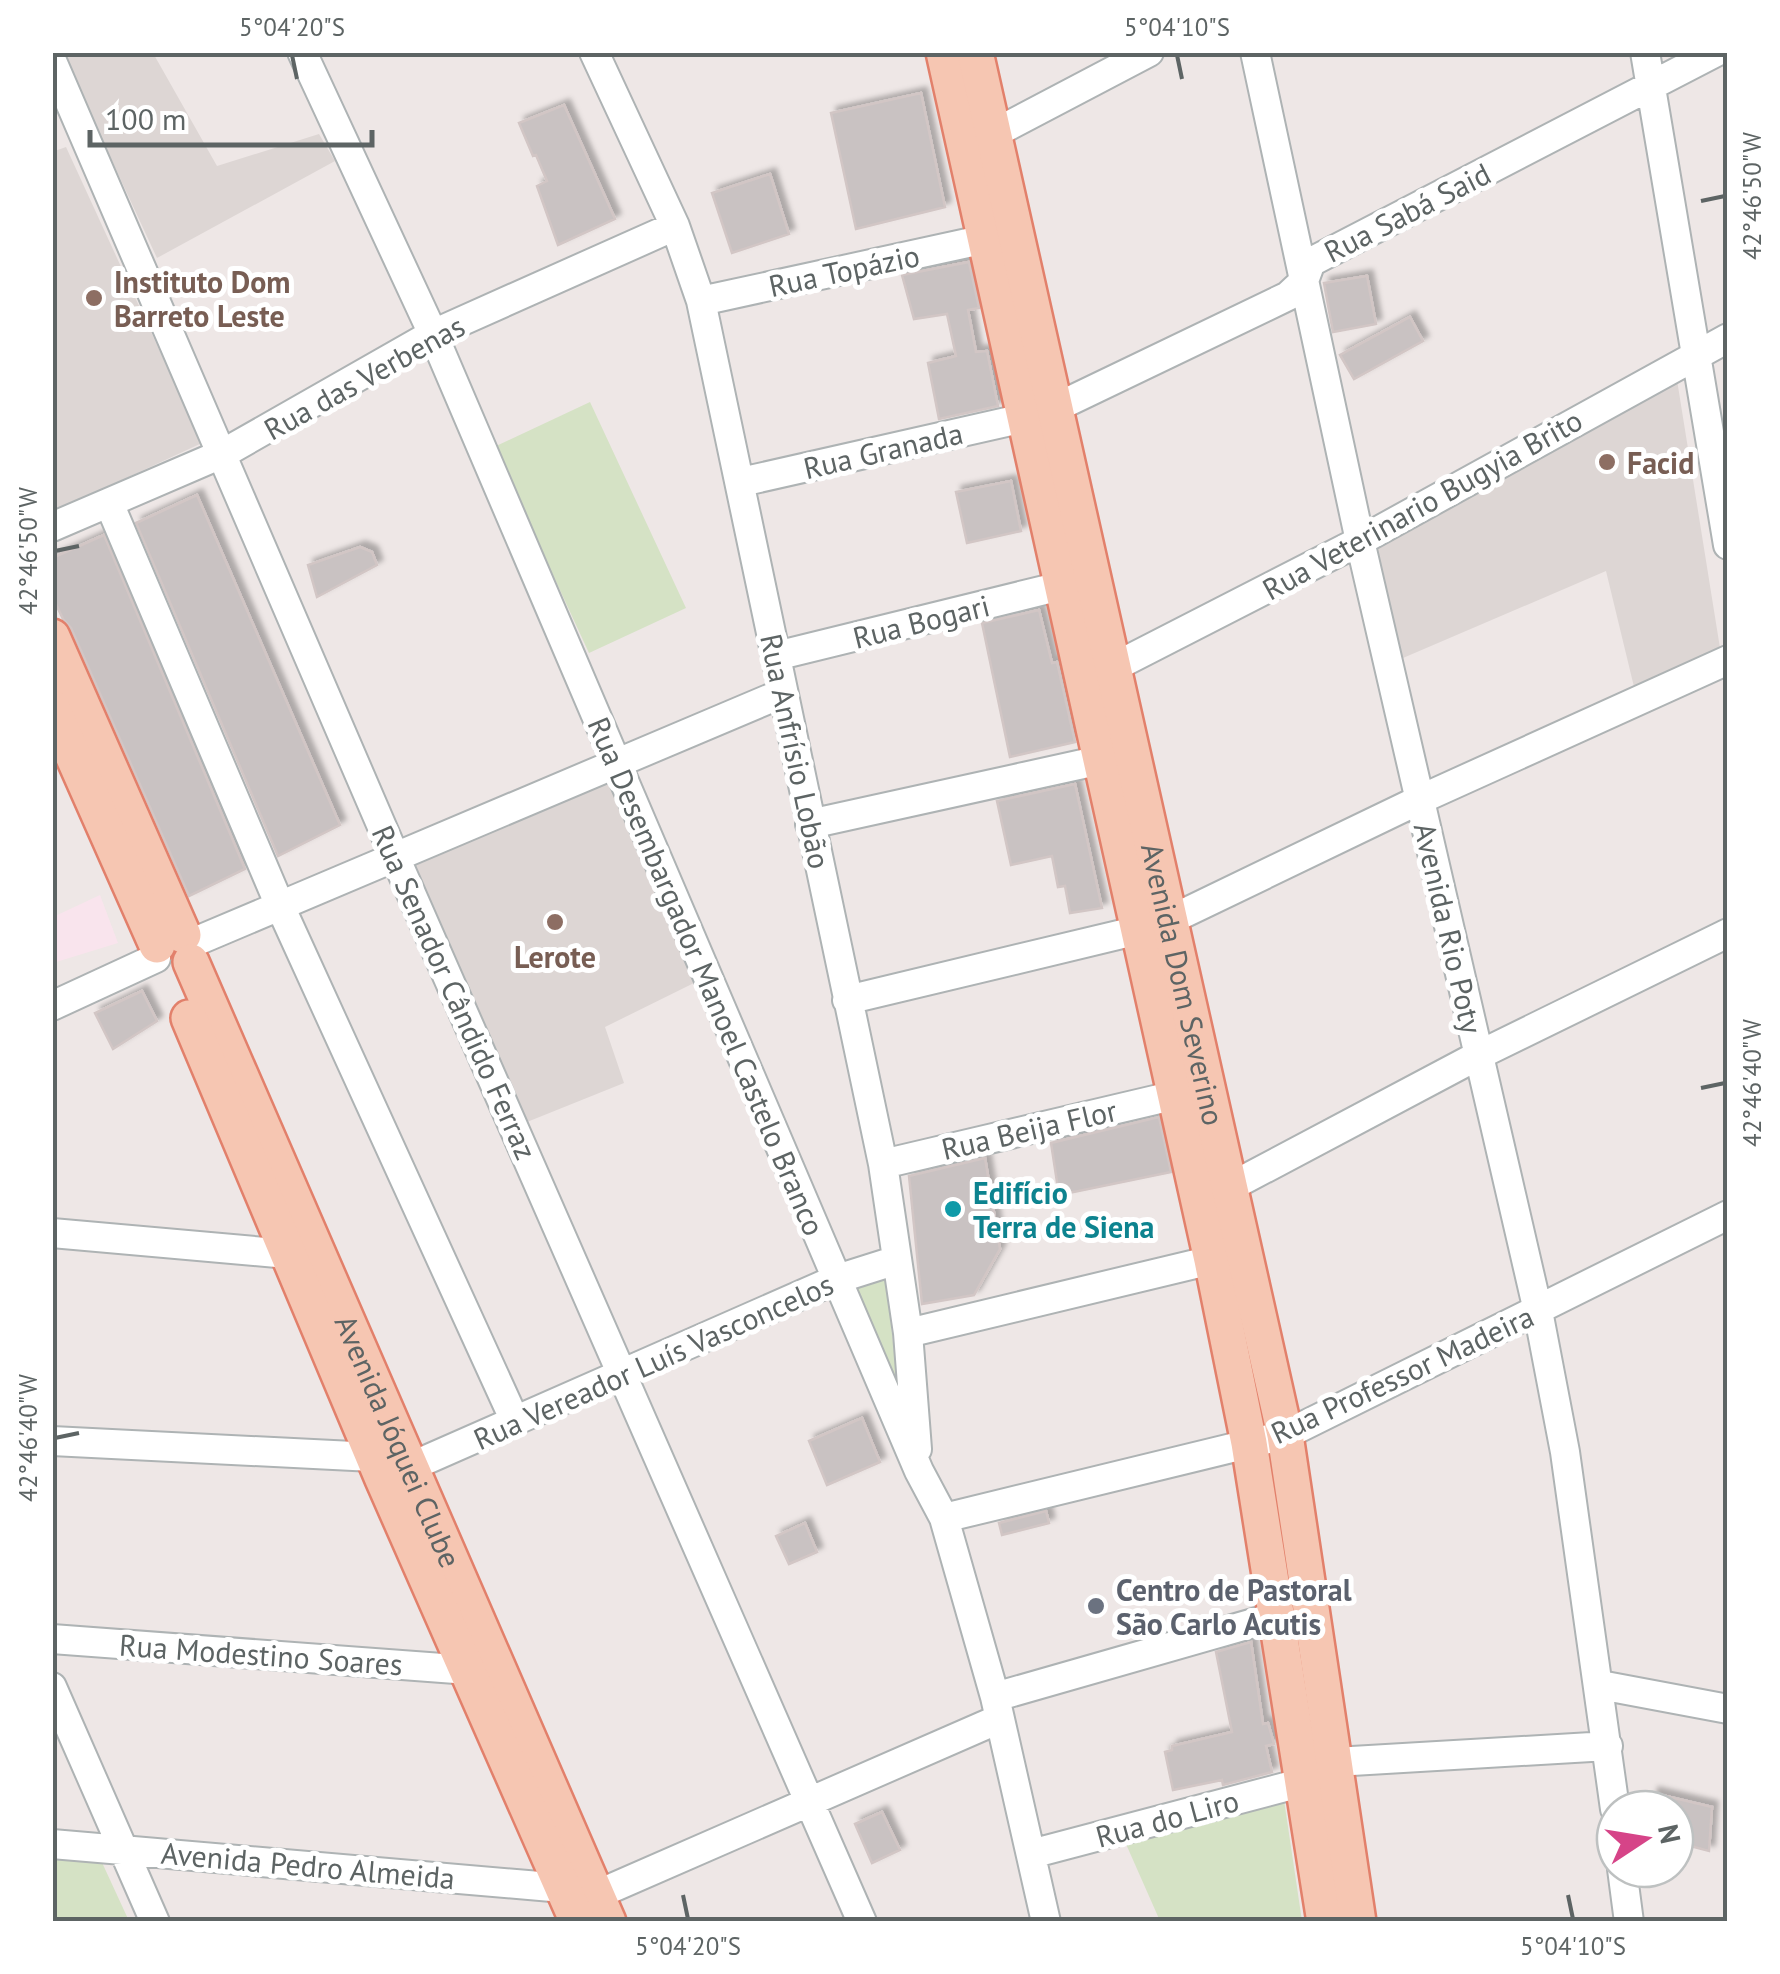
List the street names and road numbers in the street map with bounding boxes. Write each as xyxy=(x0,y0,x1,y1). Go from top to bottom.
street label: Rua Sabá Said xyxy=(1317,153,1497,271)
street label: Rua Topázio xyxy=(765,235,923,305)
street label: Rua das Verbenas xyxy=(257,306,471,448)
street label: Rua Veterinario Bugyia Brito xyxy=(1255,400,1589,608)
street label: Rua Granada xyxy=(800,413,966,487)
street label: Rua Bogari xyxy=(849,585,993,657)
street label: Rua Anfrísio Lobão xyxy=(752,630,840,872)
street label: Rua Desembargador Manoel Castelo Branco xyxy=(580,711,834,1241)
street label: Rua Senador Cândido Ferraz xyxy=(364,819,546,1165)
street label: Avenida Rio Poty xyxy=(1406,819,1492,1037)
street label: Avenida Dom Severino xyxy=(1133,839,1234,1129)
street label: Rua Beija Flor xyxy=(937,1090,1121,1168)
street label: Rua Vereador Luís Vasconcelos xyxy=(467,1264,839,1458)
street label: Rua Professor Madeira xyxy=(1264,1296,1540,1452)
street label: Avenida Jóquei Clube xyxy=(327,1309,471,1573)
street label: Rua Modestino Soares xyxy=(118,1625,404,1683)
street label: Rua do Liro xyxy=(1091,1780,1243,1856)
street label: Avenida Pedro Almeida xyxy=(159,1833,457,1897)

